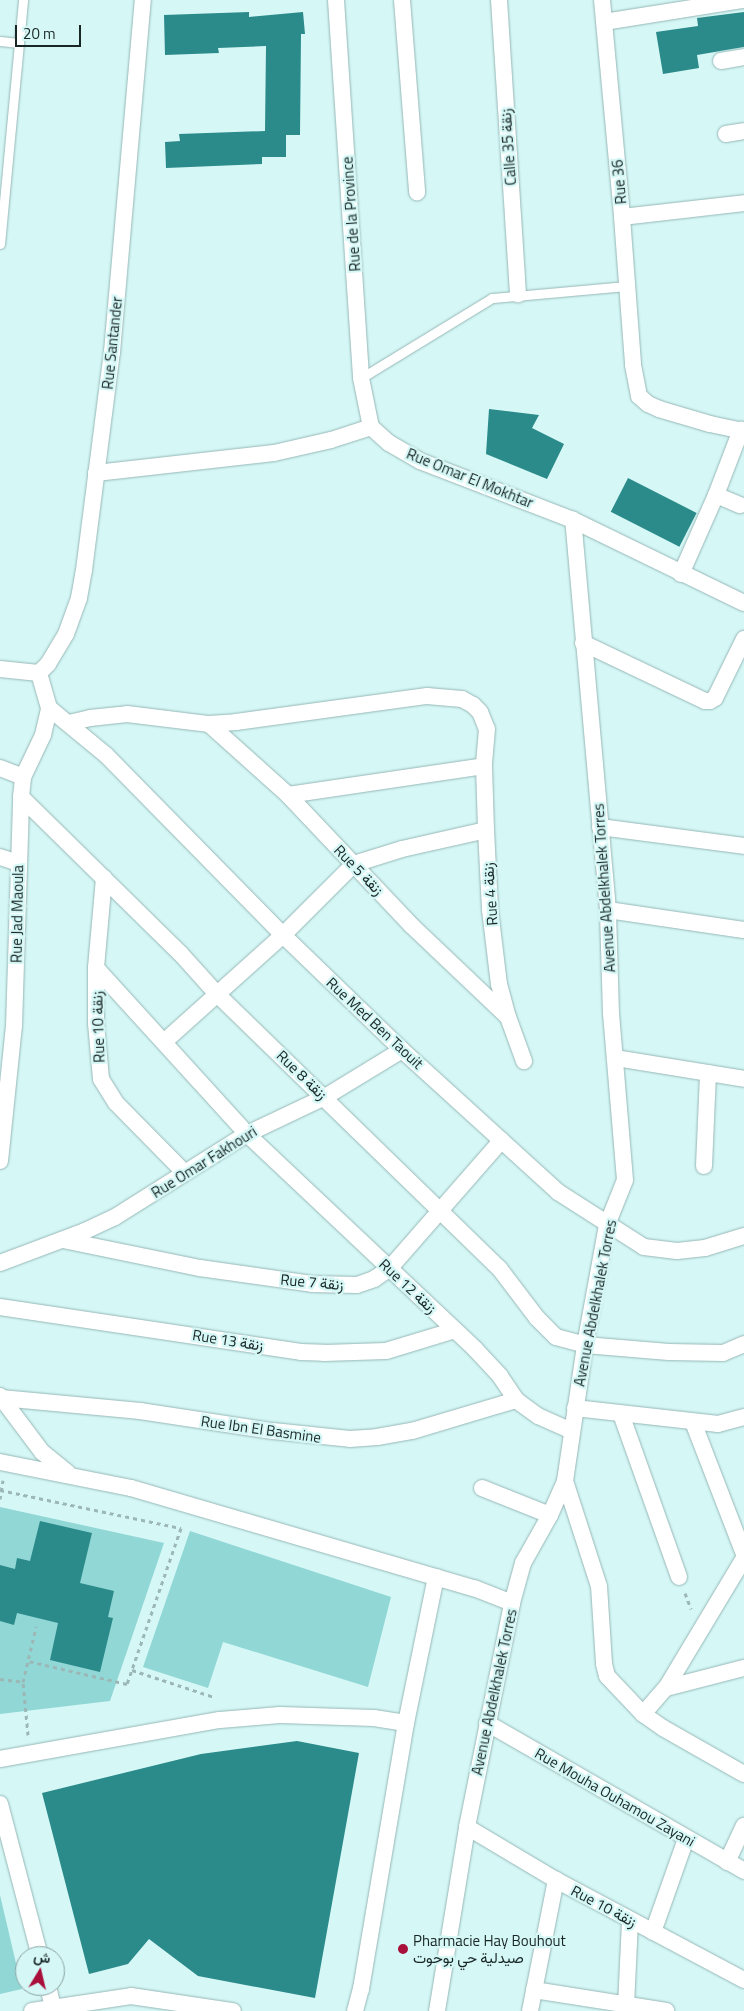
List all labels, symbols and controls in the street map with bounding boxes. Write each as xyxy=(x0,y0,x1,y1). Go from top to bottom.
scale bar xyxy=(18,15,84,47)
text: 20 m xyxy=(23,22,56,45)
street label: Calle 35 زنقة xyxy=(496,108,520,186)
street label: Rue de la Province xyxy=(338,156,364,272)
street label: Rue 36 xyxy=(608,159,630,205)
street label: Rue Santander xyxy=(98,296,126,390)
street label: Rue Omar El Mokhtar xyxy=(404,444,536,512)
street label: Avenue Abdelkhalek Torres xyxy=(589,803,619,973)
street label: Rue 5 زنقة xyxy=(331,841,387,899)
street label: Rue 4 زنقة xyxy=(479,862,501,926)
street label: Rue Jad Maoula xyxy=(7,865,27,963)
street label: Rue Med Ben Taouit xyxy=(323,973,427,1073)
street label: Rue 10 زنقة xyxy=(88,991,108,1063)
street label: Rue 8 زنقة xyxy=(273,1047,331,1103)
street label: Rue Omar Fakhouri xyxy=(148,1122,260,1202)
street label: Avenue Abdelkhalek Torres xyxy=(570,1218,620,1388)
street label: Rue 12 زنقة xyxy=(376,1255,440,1317)
street label: Rue 7 زنقة xyxy=(280,1270,344,1294)
street label: Rue 13 زنقة xyxy=(191,1325,265,1355)
street label: Rue Ibn El Basmine xyxy=(200,1412,322,1446)
street label: Avenue Abdelkhalek Torres xyxy=(468,1607,520,1777)
street label: Rue Mouha Ouhamou Zayani xyxy=(532,1744,698,1850)
street label: Rue 10 زنقة xyxy=(568,1881,640,1931)
place label: Pharmacie Hay Bouhout صيدلية حي بوحوت xyxy=(413,1931,566,1966)
marker: Pharmacie Hay Bouhout صيدلية حي بوحوت xyxy=(397,1943,409,1955)
text: ش xyxy=(32,1945,52,1968)
north arrow xyxy=(15,1946,65,1996)

